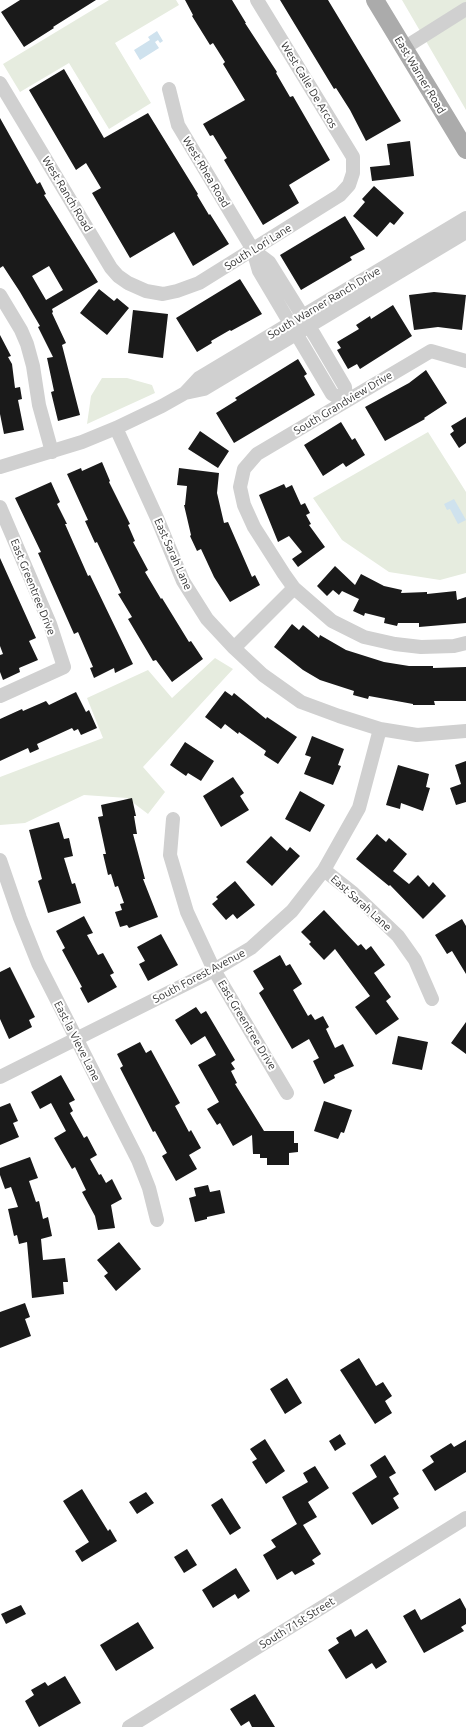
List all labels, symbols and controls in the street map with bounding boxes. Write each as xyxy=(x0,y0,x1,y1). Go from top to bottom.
street label: East Warner Road xyxy=(392,34,448,116)
street label: West Calle De Arcos xyxy=(278,39,340,131)
street label: West Rhea Road xyxy=(180,134,232,210)
street label: West Ranch Road xyxy=(39,154,95,234)
street label: South Lori Lane xyxy=(222,221,294,273)
street label: South Warner Ranch Drive xyxy=(265,264,383,342)
street label: South Grandview Drive xyxy=(291,368,395,438)
street label: East Sarah Lane xyxy=(151,516,195,592)
street label: East Greentree Drive xyxy=(8,537,58,637)
street label: East Sarah Lane xyxy=(328,872,394,934)
street label: South Forest Avenue xyxy=(151,946,247,1006)
street label: East Greentree Drive xyxy=(215,978,279,1072)
street label: East la Vieve Lane xyxy=(51,999,103,1083)
street label: South 71st Street xyxy=(257,1595,337,1651)

